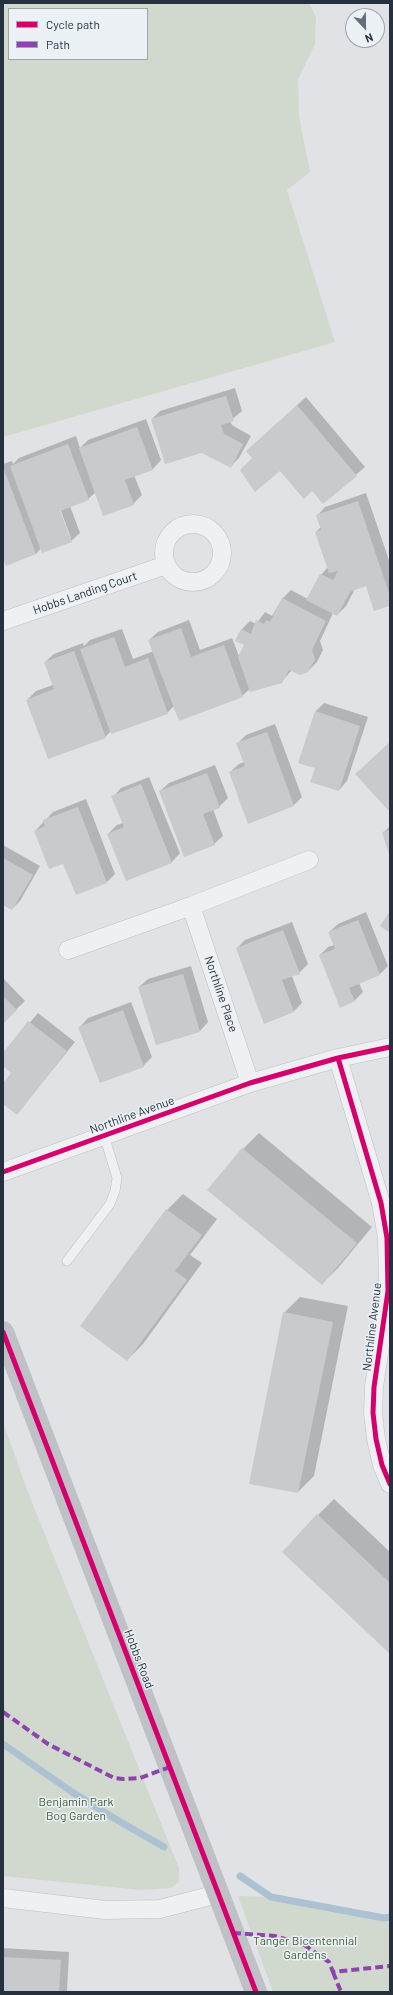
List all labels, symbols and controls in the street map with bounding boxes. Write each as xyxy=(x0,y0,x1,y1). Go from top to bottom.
legend xyxy=(8,8,148,60)
north arrow xyxy=(345,8,385,48)
text: Cycle path xyxy=(46,17,100,31)
text: N xyxy=(363,31,375,46)
text: Path xyxy=(46,37,70,51)
street label: Hobbs Landing Court xyxy=(31,568,139,618)
street label: Northline Place xyxy=(201,954,241,1034)
street label: Northline Avenue xyxy=(88,1093,176,1137)
street label: Northline Avenue xyxy=(359,1282,385,1372)
street label: Hobbs Road xyxy=(121,1627,157,1691)
park label: Benjamin Park Bog Garden xyxy=(39,1795,113,1823)
park label: Tanger Bicentennial Gardens xyxy=(253,1934,357,1962)

